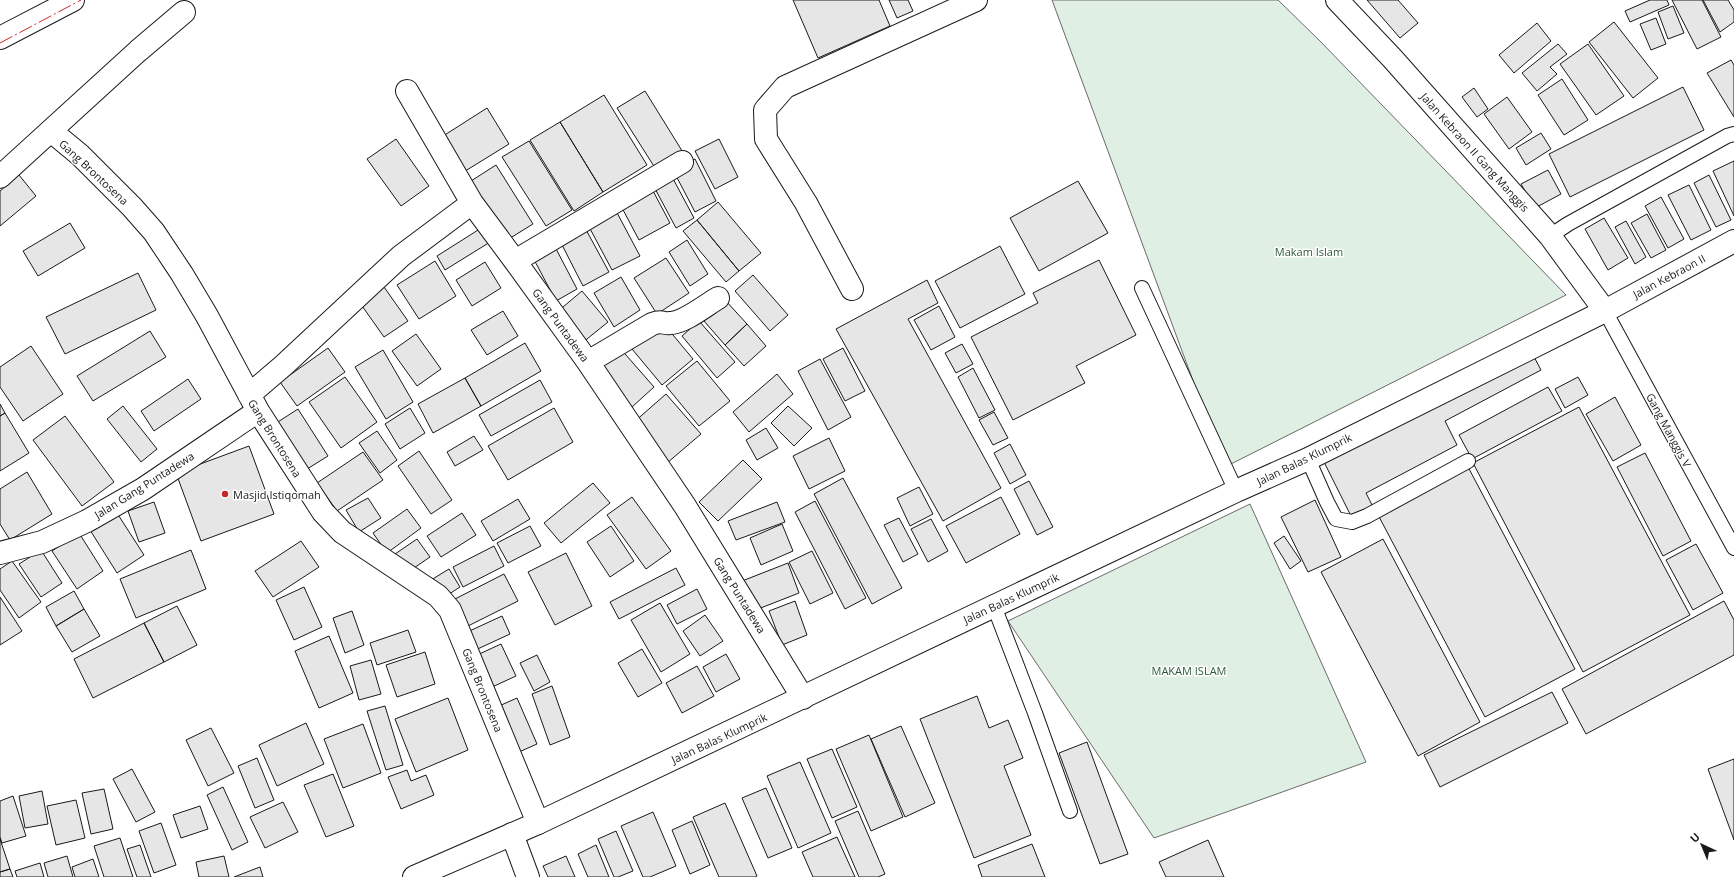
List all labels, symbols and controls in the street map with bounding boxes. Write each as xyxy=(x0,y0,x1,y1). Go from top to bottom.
street label: Jalan Kebraon II Gang Manggis xyxy=(1417,88,1533,215)
street label: Gang Brontosena xyxy=(56,136,132,208)
park label: Makam Islam xyxy=(1275,244,1343,259)
street label: Jalan Kebraon II xyxy=(1629,251,1708,302)
street label: Gang Puntadewa xyxy=(529,285,593,365)
street label: Gang Manggis V xyxy=(1643,390,1695,470)
street label: Gang Brontosena xyxy=(245,396,305,480)
street label: Jalan Balas Klumprik xyxy=(1253,429,1354,489)
street label: Jalan Gang Puntadewa xyxy=(90,448,197,522)
place label: Masjid Istiqomah xyxy=(233,487,321,502)
marker: Masjid Istiqomah xyxy=(220,489,230,499)
street label: Gang Puntadewa xyxy=(710,554,770,636)
street label: Jalan Balas Klumprik xyxy=(960,569,1061,627)
street label: Gang Brontosena xyxy=(459,646,507,734)
park label: MAKAM ISLAM xyxy=(1152,663,1227,678)
street label: Jalan Balas Klumprik xyxy=(668,709,769,767)
north arrow xyxy=(1682,825,1722,865)
text: U xyxy=(1687,829,1703,846)

